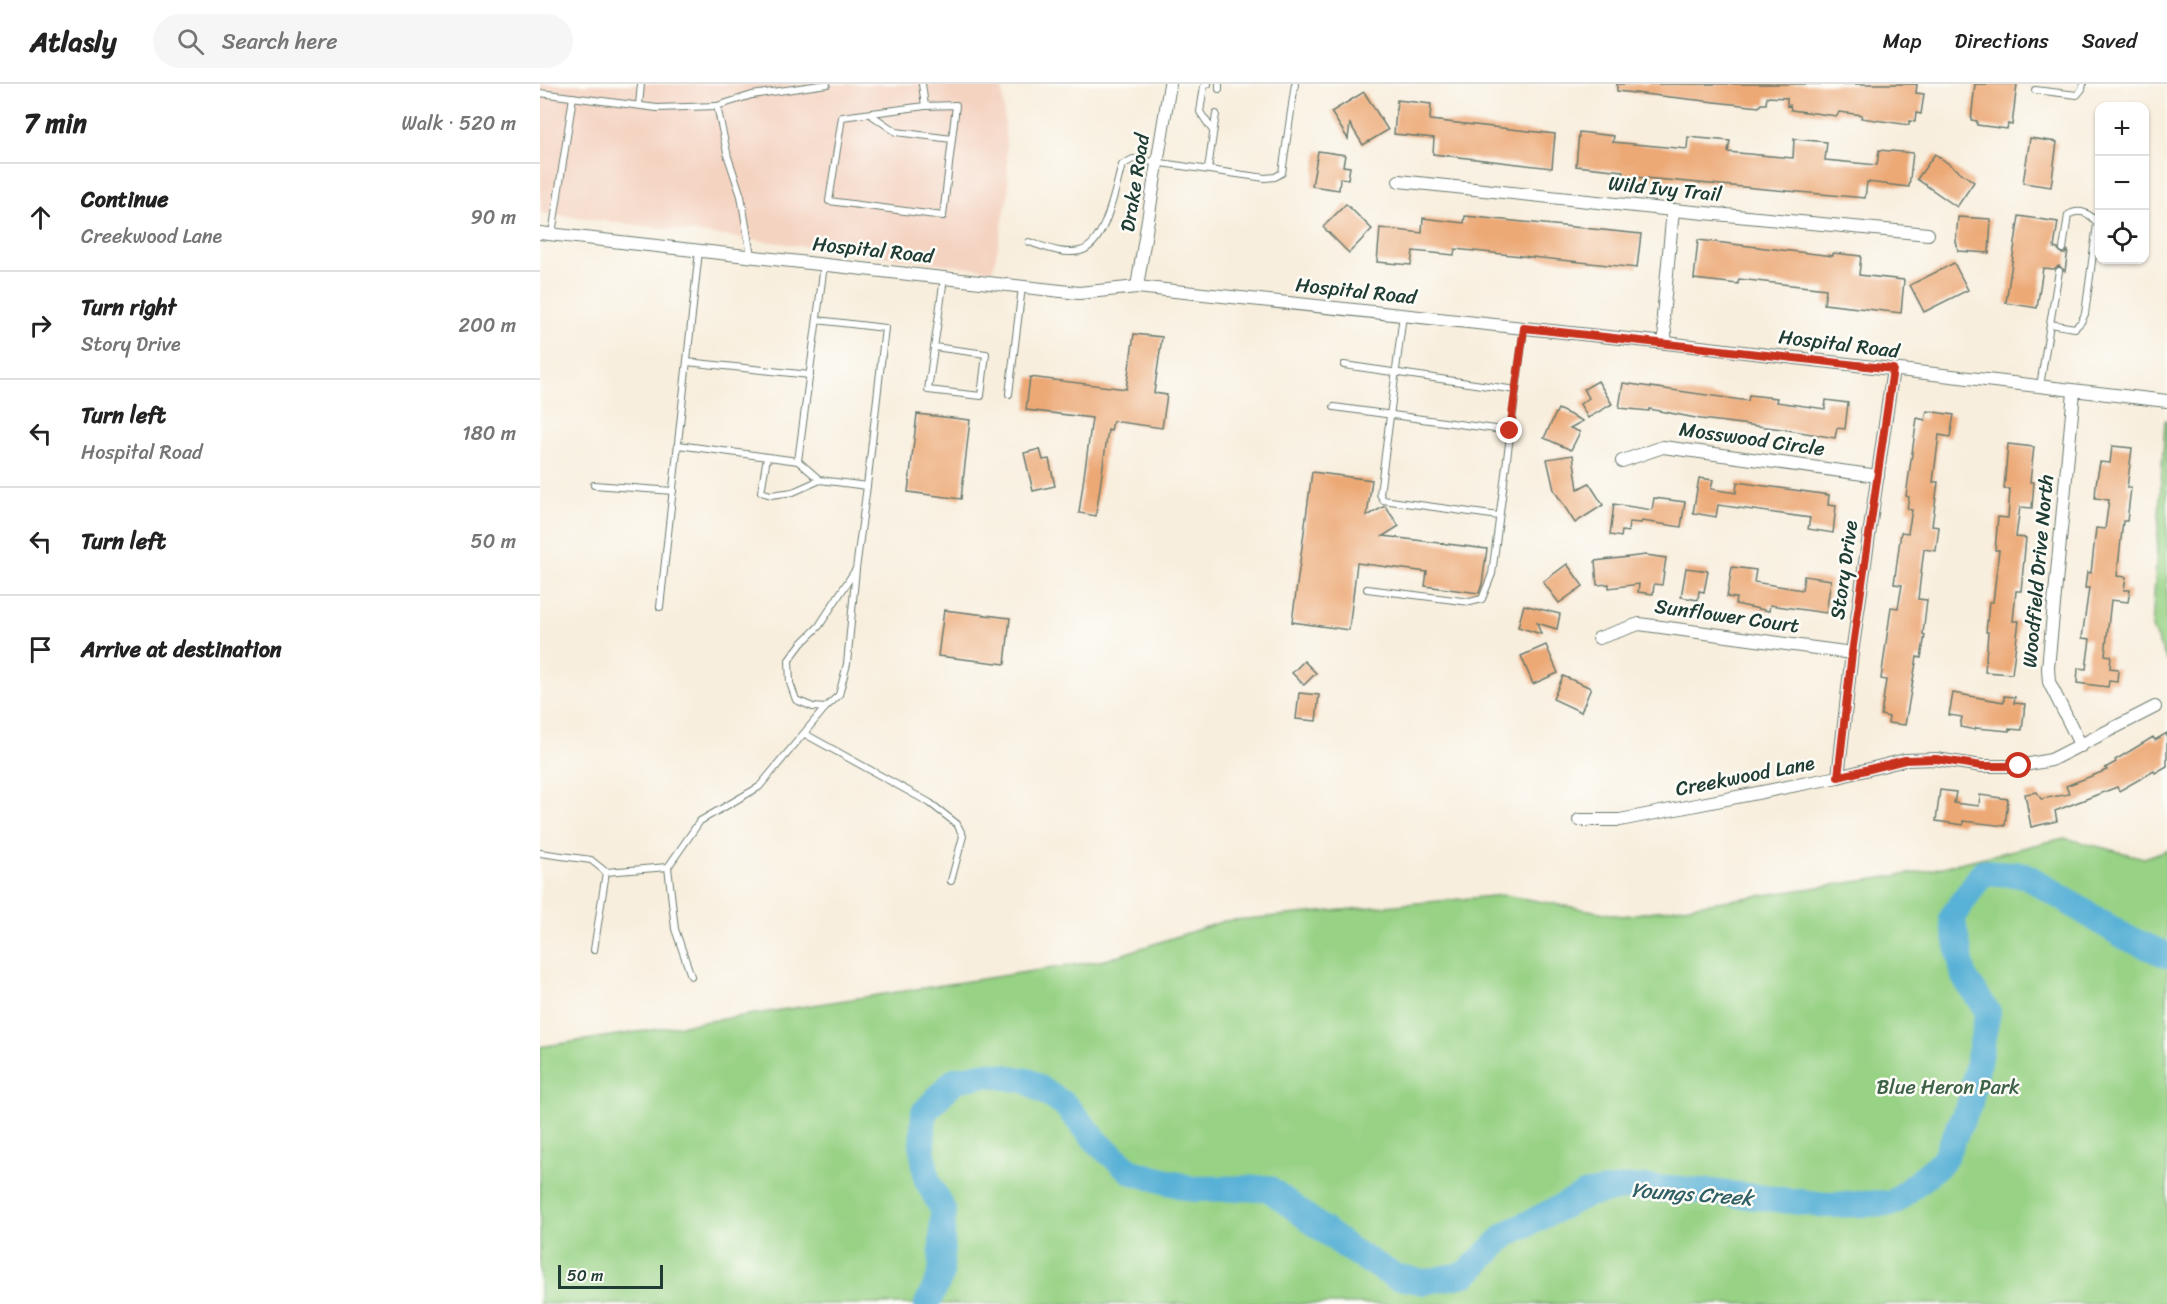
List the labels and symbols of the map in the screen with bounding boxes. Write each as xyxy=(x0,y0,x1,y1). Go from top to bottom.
street label: Drake Road xyxy=(1110,130,1160,235)
street label: Wild Ivy Trail xyxy=(1606,166,1724,212)
street label: Hospital Road xyxy=(811,226,937,274)
street label: Hospital Road xyxy=(1294,267,1420,315)
street label: Hospital Road xyxy=(1777,319,1903,369)
street label: Mosswood Circle xyxy=(1677,411,1827,467)
route end xyxy=(1496,417,1522,443)
street label: Woodfield Drive North xyxy=(2012,473,2064,669)
street label: Story Drive xyxy=(1820,518,1868,622)
street label: Sunflower Court xyxy=(1652,589,1802,644)
street label: Creekwood Lane xyxy=(1672,745,1818,807)
route start xyxy=(2005,752,2031,778)
park label: Blue Heron Park xyxy=(1876,1070,2020,1105)
water label: Youngs Creek xyxy=(1630,1171,1757,1217)
scale bar xyxy=(558,1262,663,1290)

